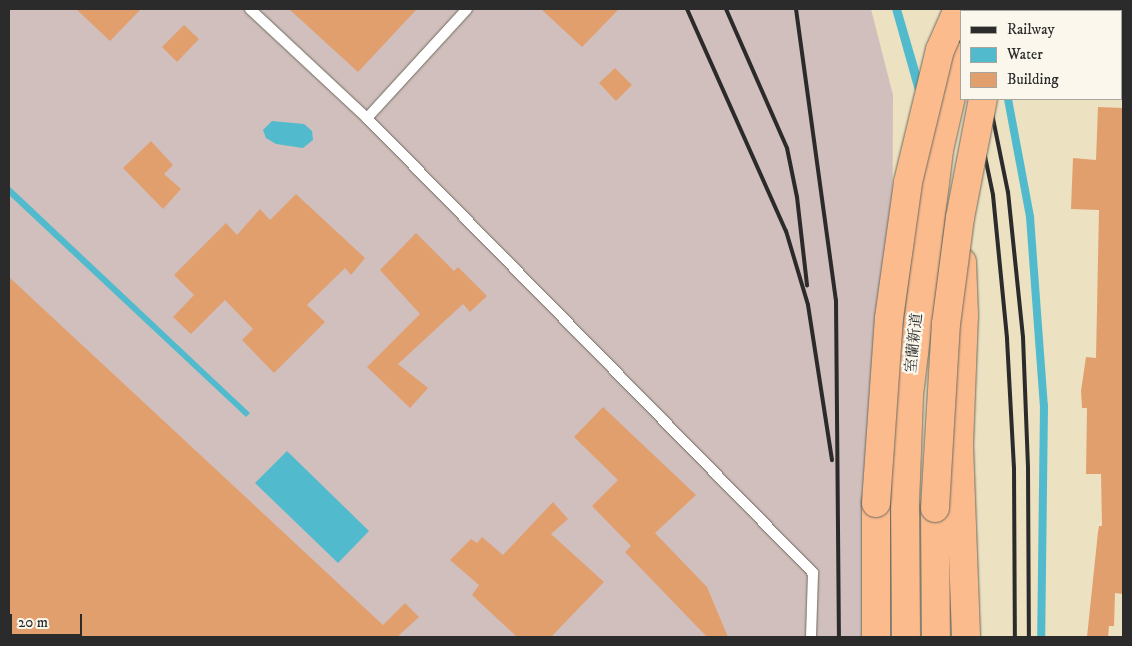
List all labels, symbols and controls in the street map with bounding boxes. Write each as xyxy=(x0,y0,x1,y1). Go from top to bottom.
legend xyxy=(960,10,1122,100)
text: Railway xyxy=(1007,20,1055,39)
text: Water xyxy=(1007,45,1043,64)
text: Building xyxy=(1007,70,1059,89)
street label: 室蘭新道 xyxy=(902,312,926,374)
scale bar xyxy=(12,604,85,636)
text: 20 m xyxy=(18,613,48,632)

